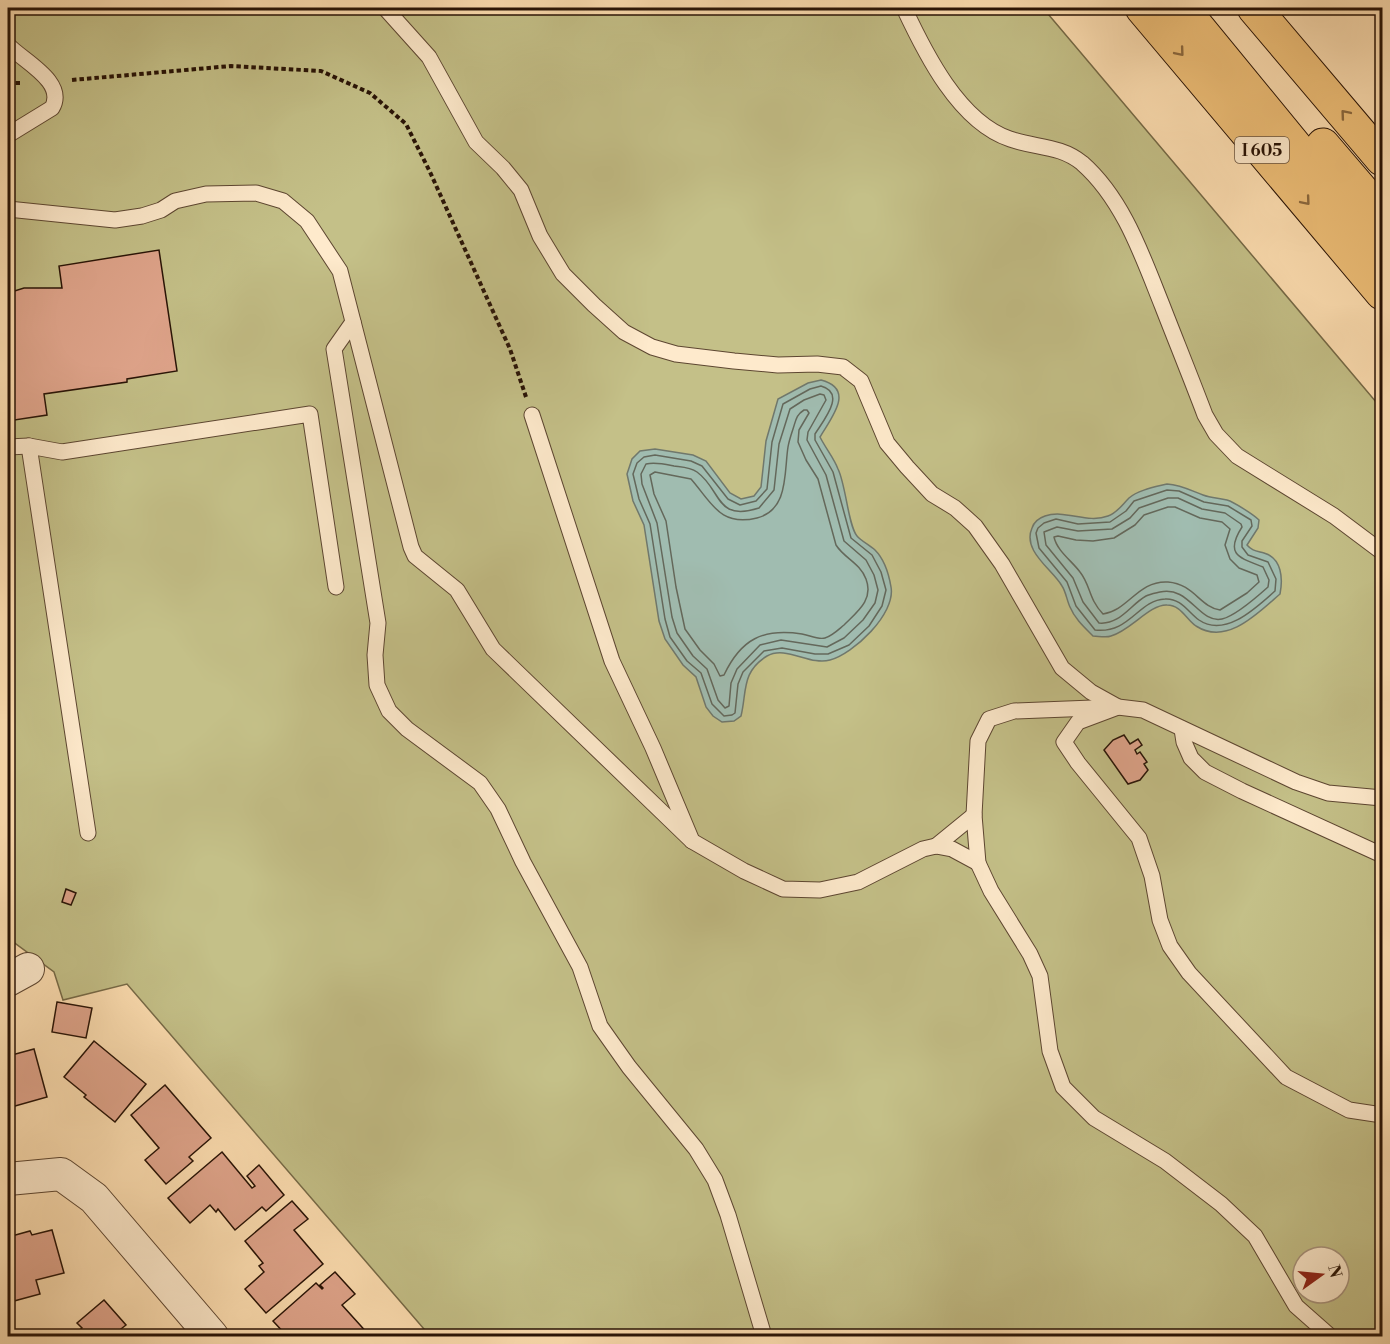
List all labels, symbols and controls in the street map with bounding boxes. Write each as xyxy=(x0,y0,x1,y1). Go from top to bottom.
one-way arrow xyxy=(1173,45,1184,56)
one-way arrow xyxy=(1341,110,1352,121)
road number: I 605 xyxy=(1235,137,1289,163)
one-way arrow xyxy=(1299,194,1310,205)
north arrow xyxy=(1291,1245,1351,1305)
text: N xyxy=(1323,1263,1346,1280)

